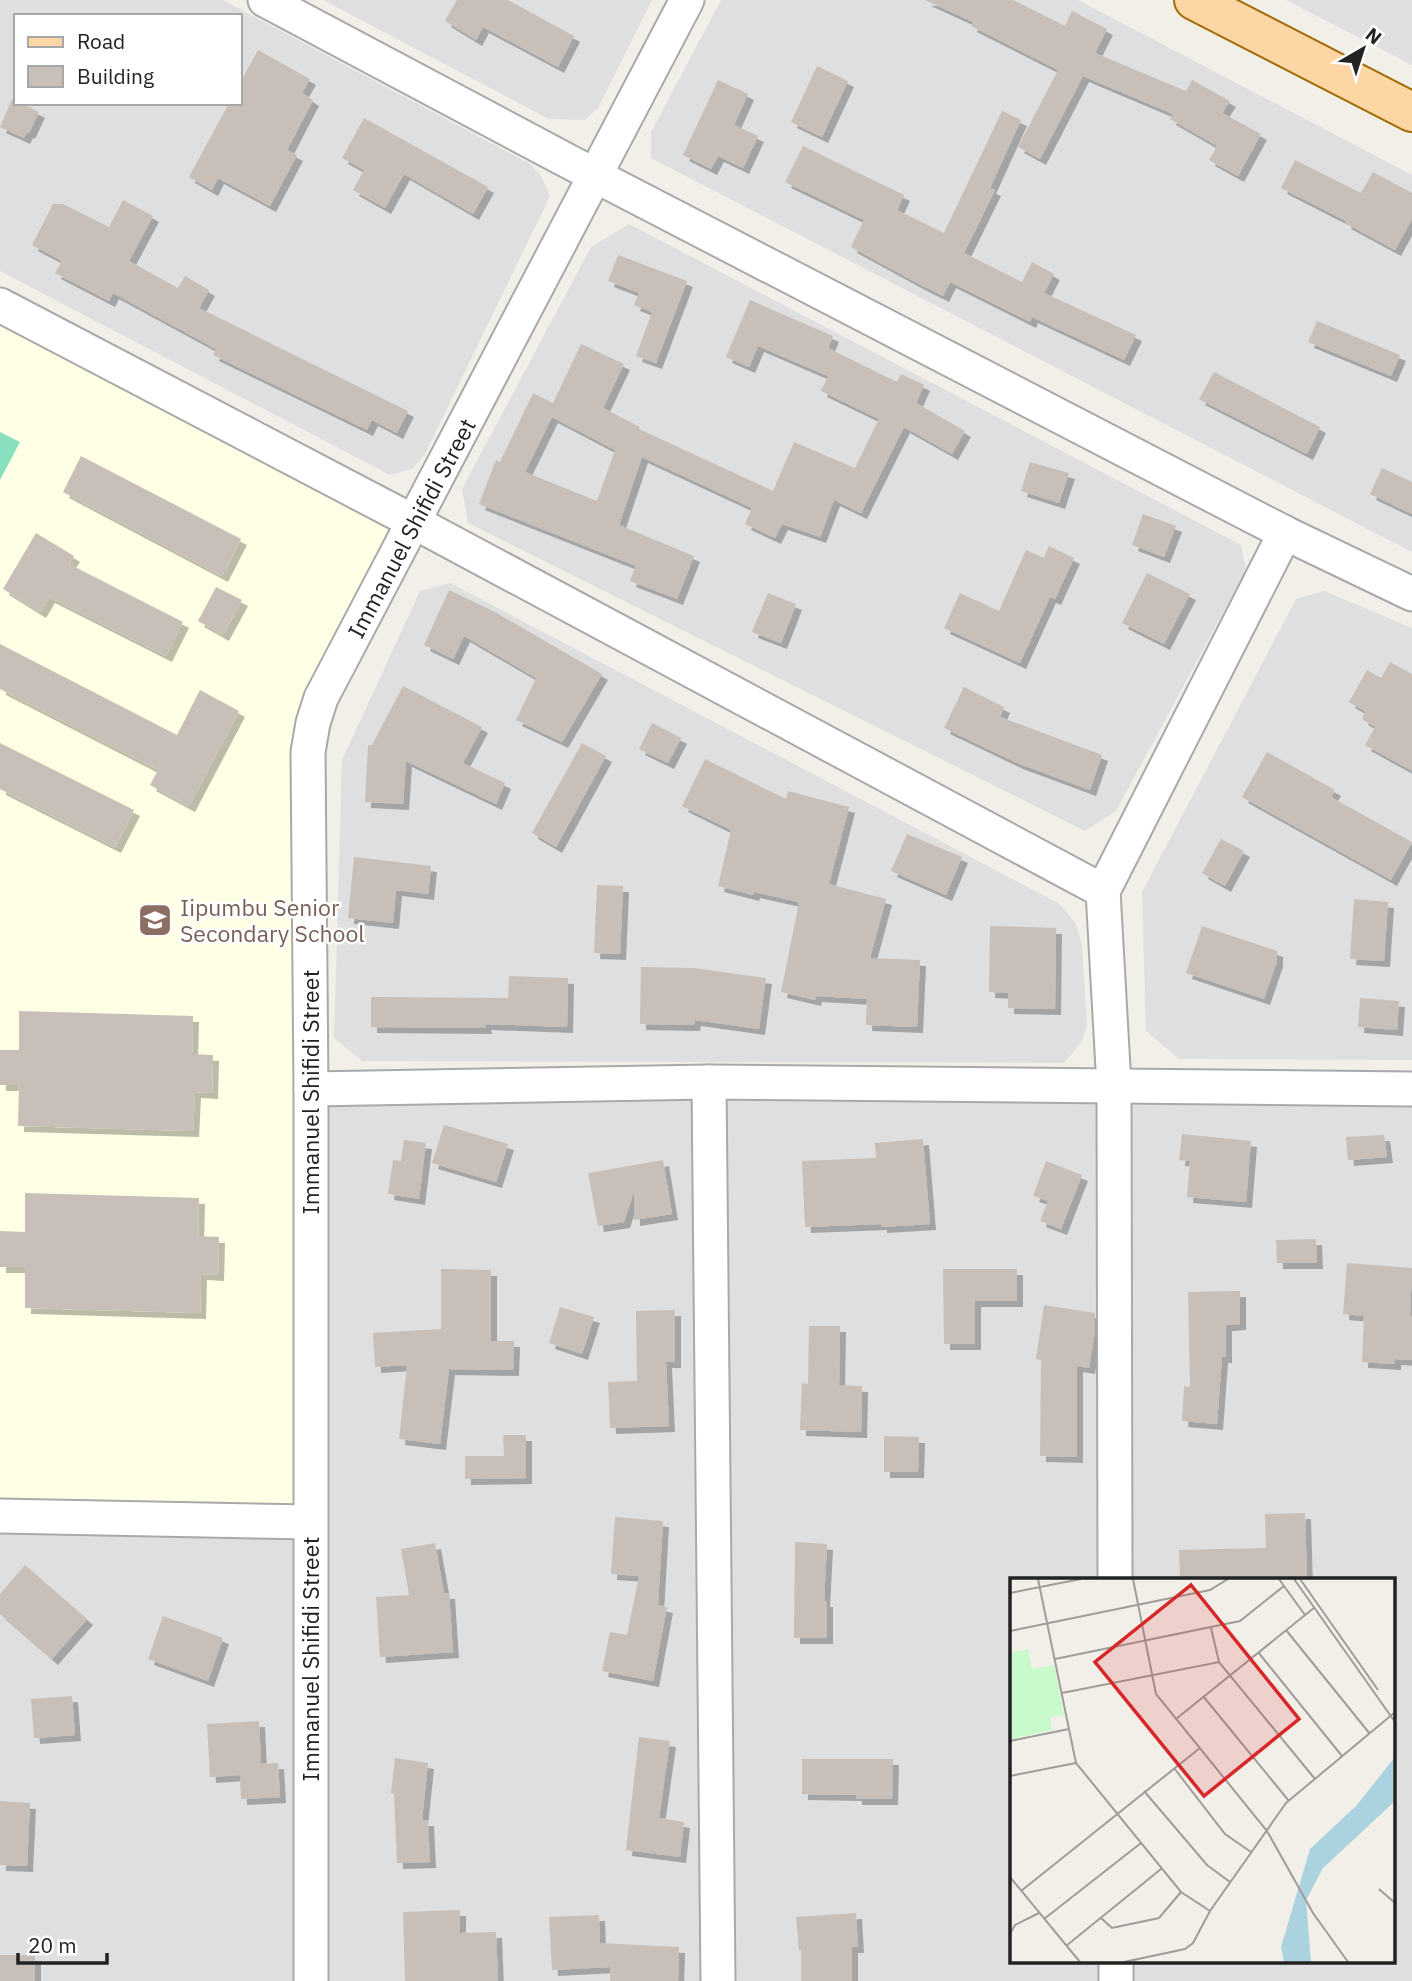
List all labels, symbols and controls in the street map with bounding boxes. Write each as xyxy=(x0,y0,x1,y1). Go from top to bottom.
legend xyxy=(14,14,242,105)
north arrow xyxy=(1328,14,1398,84)
text: N xyxy=(1361,22,1387,49)
text: Road xyxy=(77,27,125,55)
text: Building xyxy=(77,62,154,90)
street label: Immanuel Shifidi Street xyxy=(340,413,482,643)
place label: Iipumbu Senior Secondary School xyxy=(180,892,365,948)
school or university icon: Iipumbu Senior Secondary School xyxy=(136,901,174,939)
street label: Immanuel Shifidi Street xyxy=(295,970,325,1214)
street label: Immanuel Shifidi Street xyxy=(295,1537,325,1781)
inset map xyxy=(1010,1578,1394,1964)
scale bar xyxy=(18,1922,107,1966)
text: 20 m xyxy=(28,1931,77,1959)

